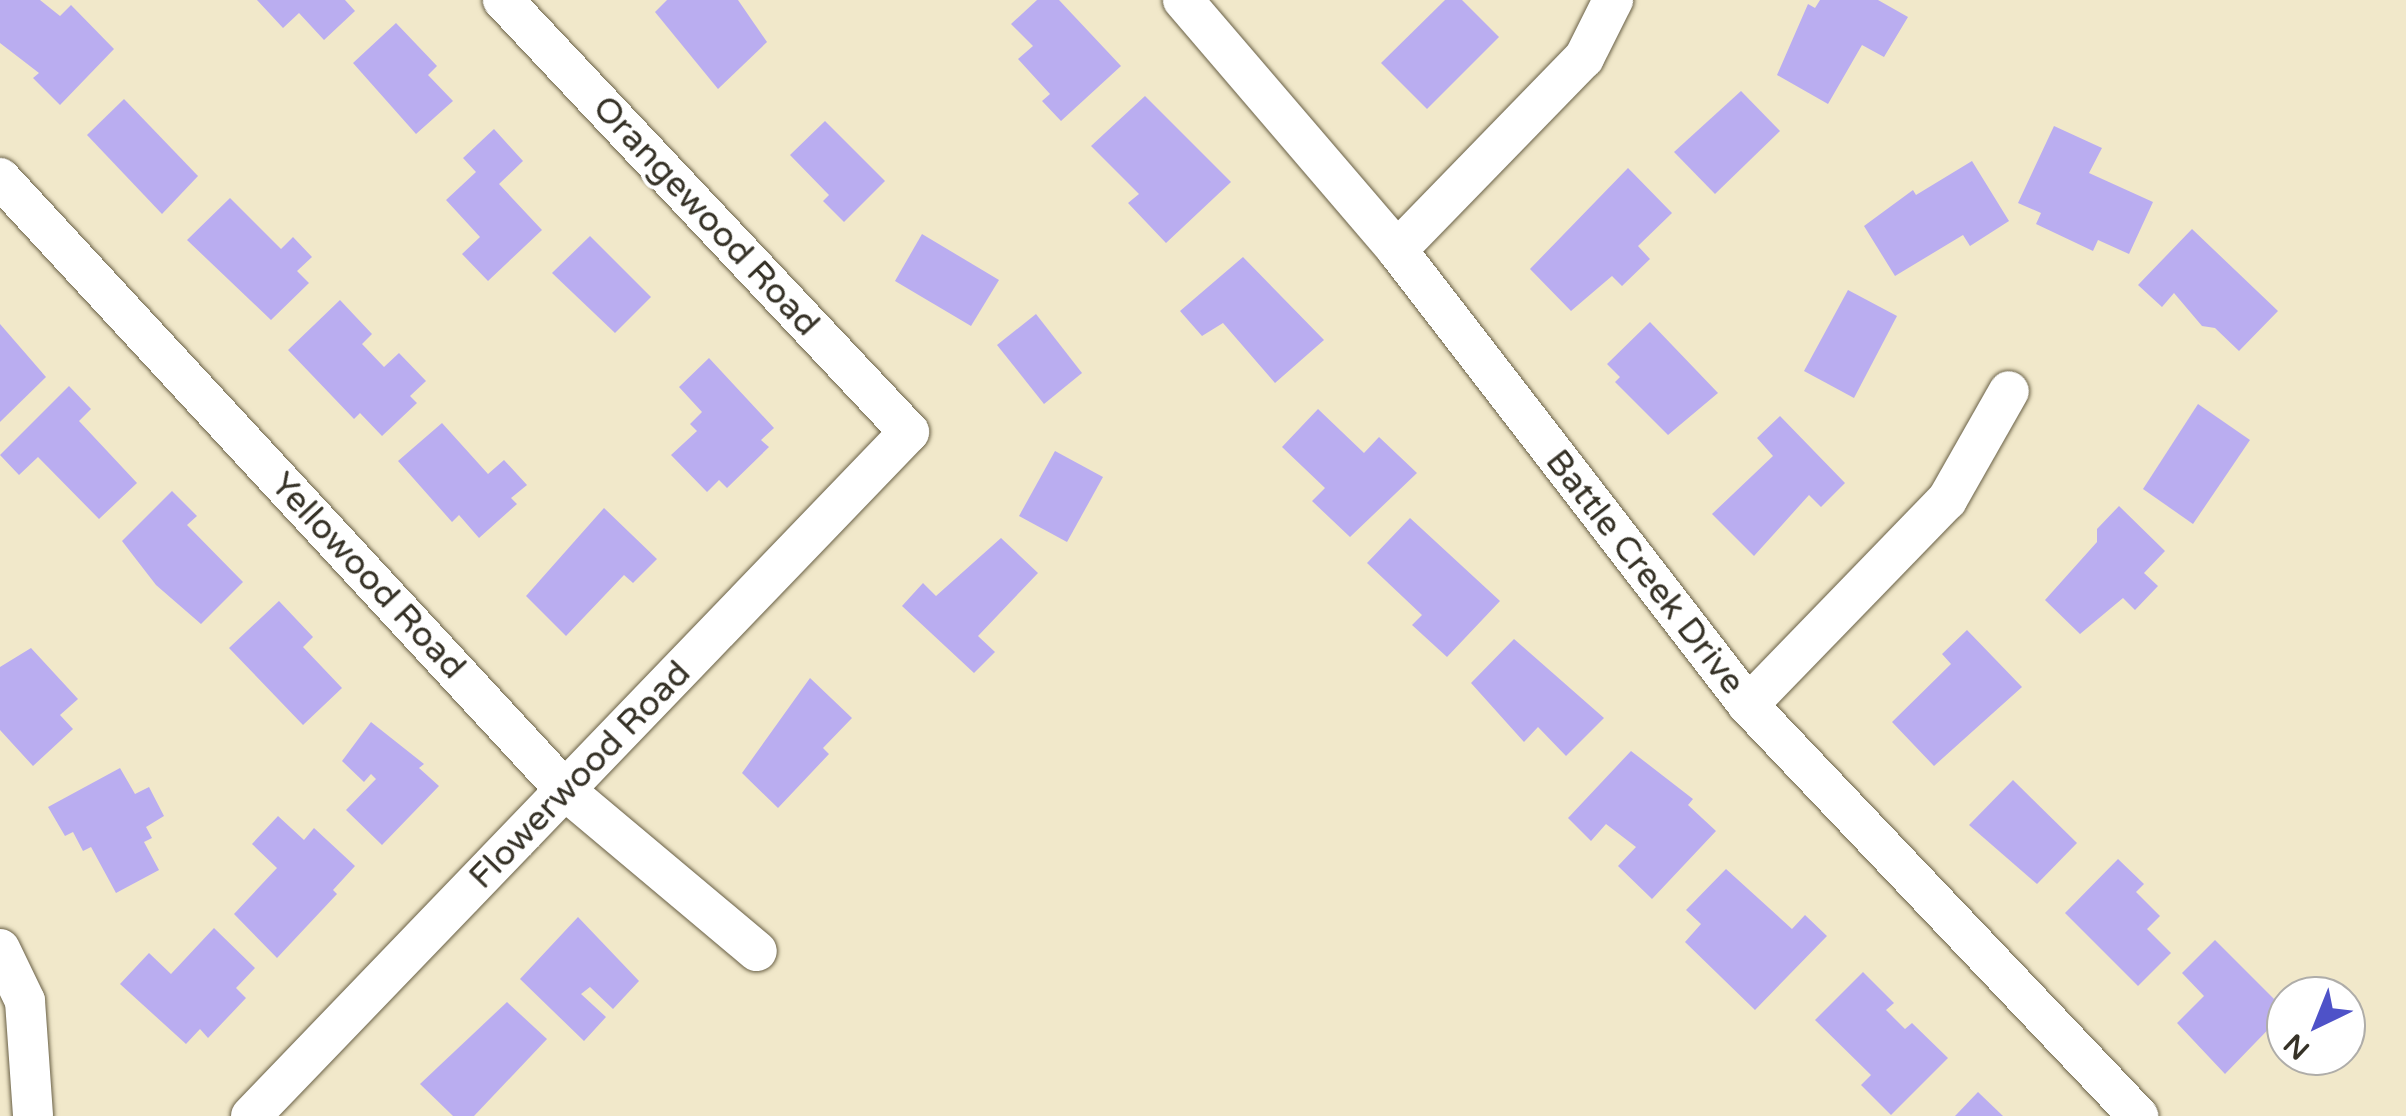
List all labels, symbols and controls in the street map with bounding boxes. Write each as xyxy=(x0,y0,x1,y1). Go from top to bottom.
street label: Orangewood Road xyxy=(584,87,828,345)
street label: Battle Creek Drive xyxy=(1536,441,1754,703)
street label: Yellowood Road xyxy=(262,464,474,688)
street label: Flowerwood Road xyxy=(460,652,700,898)
north arrow xyxy=(2266,976,2366,1076)
text: N xyxy=(2277,1026,2317,1067)

